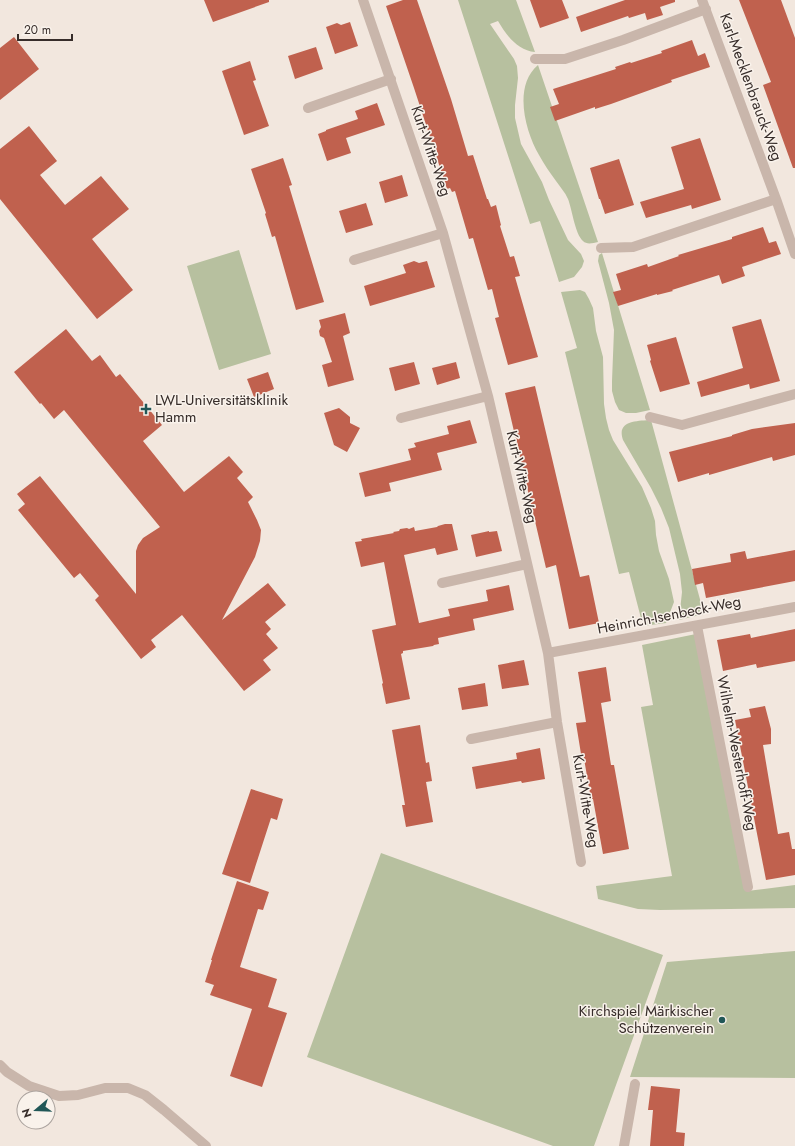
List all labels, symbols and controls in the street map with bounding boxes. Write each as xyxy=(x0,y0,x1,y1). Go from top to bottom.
street label: Karl-Mecklenbrauck-Weg xyxy=(714,10,788,164)
scale bar xyxy=(18,16,72,42)
text: 20 m xyxy=(24,21,51,39)
street label: Kurt-Witte-Weg xyxy=(405,103,457,199)
place label: LWL-Universitätsklinik Hamm xyxy=(155,389,289,428)
marker: LWL-Universitätsklinik Hamm xyxy=(140,403,152,415)
street label: Kurt-Witte-Weg xyxy=(501,428,543,526)
street label: Heinrich-Isenbeck-Weg xyxy=(595,590,743,640)
street label: Wilhelm-Westerhoff-Weg xyxy=(711,673,763,833)
street label: Kurt-Witte-Weg xyxy=(567,753,605,849)
place label: Kirchspiel Märkischer Schützenverein xyxy=(578,1000,715,1039)
marker: Kirchspiel Märkischer Schützenverein xyxy=(717,1015,727,1025)
north arrow xyxy=(16,1090,56,1130)
text: N xyxy=(18,1107,36,1120)

